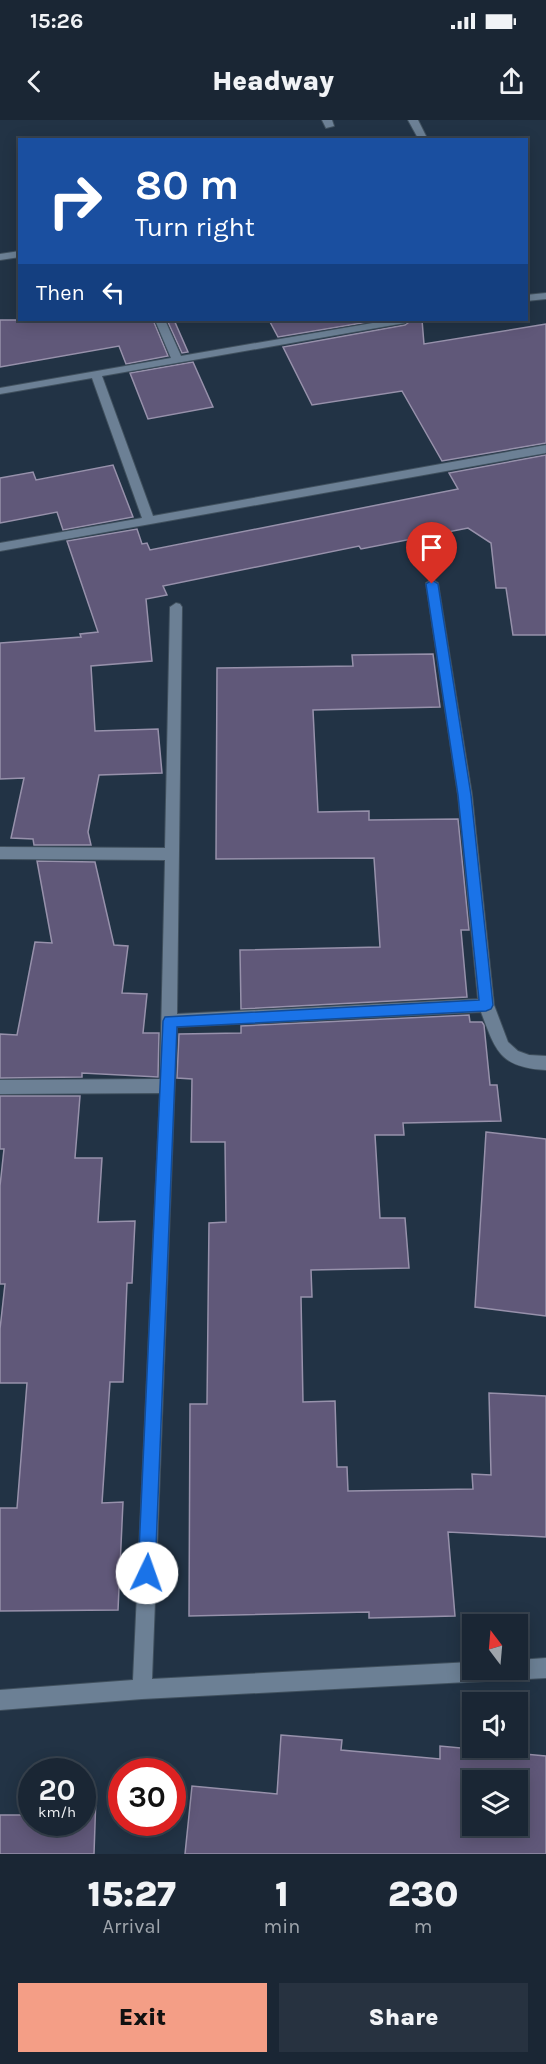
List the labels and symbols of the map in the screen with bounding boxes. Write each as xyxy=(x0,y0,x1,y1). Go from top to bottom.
pin xyxy=(406,522,457,584)
position arrow xyxy=(115,1541,179,1605)
north arrow xyxy=(462,1614,528,1680)
speed limit sign: 30 xyxy=(108,1758,186,1836)

